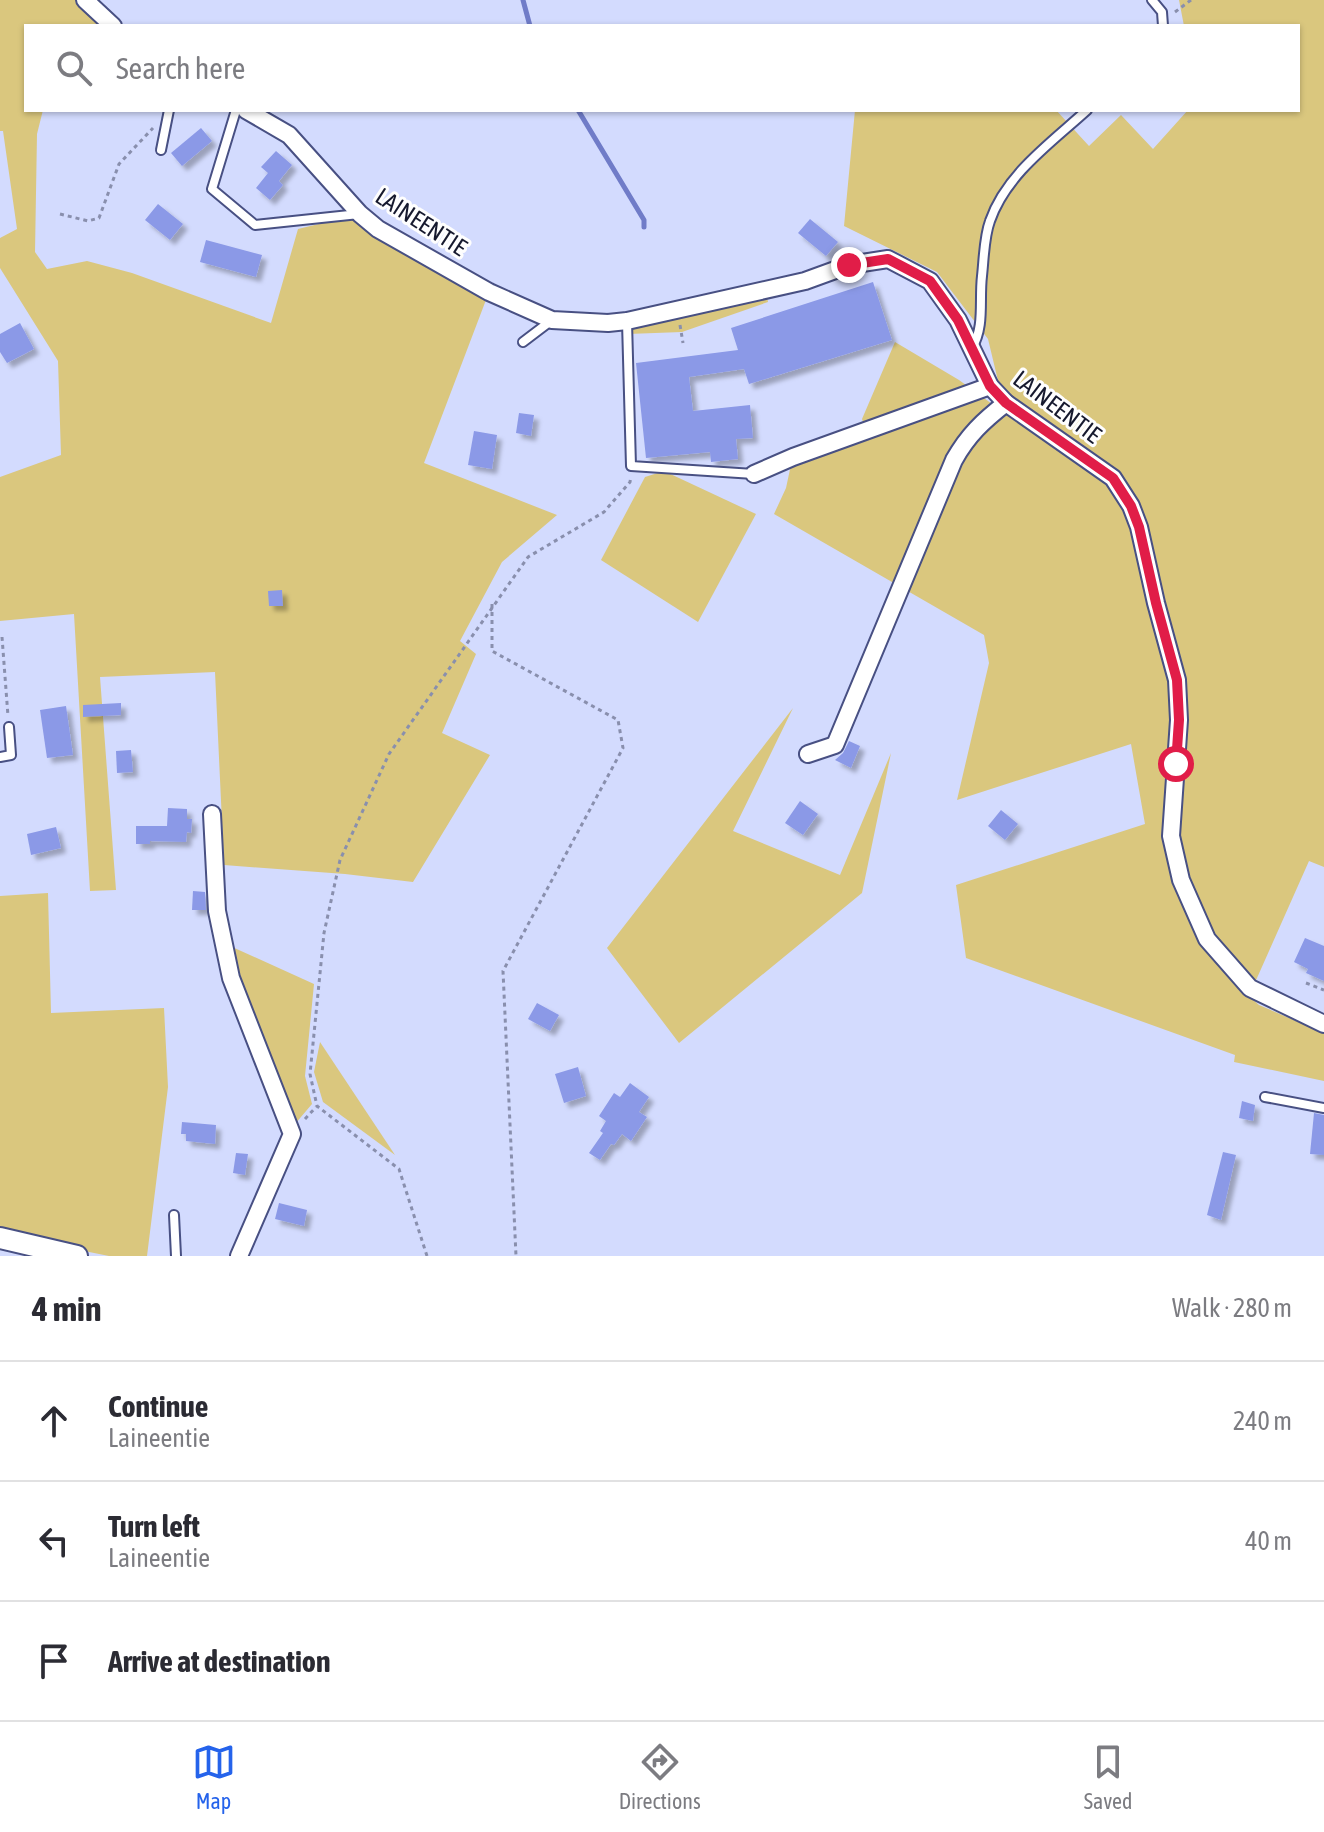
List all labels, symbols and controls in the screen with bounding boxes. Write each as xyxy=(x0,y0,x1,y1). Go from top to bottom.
search box xyxy=(24,24,1300,112)
icon: search xyxy=(52,46,96,90)
text: Search here xyxy=(116,51,245,85)
street label: LAINEENTIE xyxy=(371,182,472,261)
route end xyxy=(831,247,867,283)
street label: LAINEENTIE xyxy=(1008,365,1106,448)
route start xyxy=(1158,746,1194,782)
text: 4 min xyxy=(32,1289,101,1328)
text: Walk · 280 m xyxy=(1172,1293,1292,1323)
text: Continue xyxy=(108,1389,208,1423)
icon: ahead xyxy=(32,1399,76,1443)
text: 240 m xyxy=(1233,1406,1292,1436)
text: Laineentie xyxy=(108,1423,210,1453)
text: Turn left xyxy=(108,1509,200,1543)
icon: left xyxy=(32,1519,76,1563)
text: 40 m xyxy=(1245,1526,1292,1556)
text: Laineentie xyxy=(108,1543,210,1573)
icon: arrive xyxy=(32,1639,76,1683)
text: Arrive at destination xyxy=(108,1644,330,1678)
tab: Map xyxy=(192,1740,236,1814)
tab: Directions xyxy=(619,1740,701,1814)
tab: Saved xyxy=(1084,1740,1132,1814)

